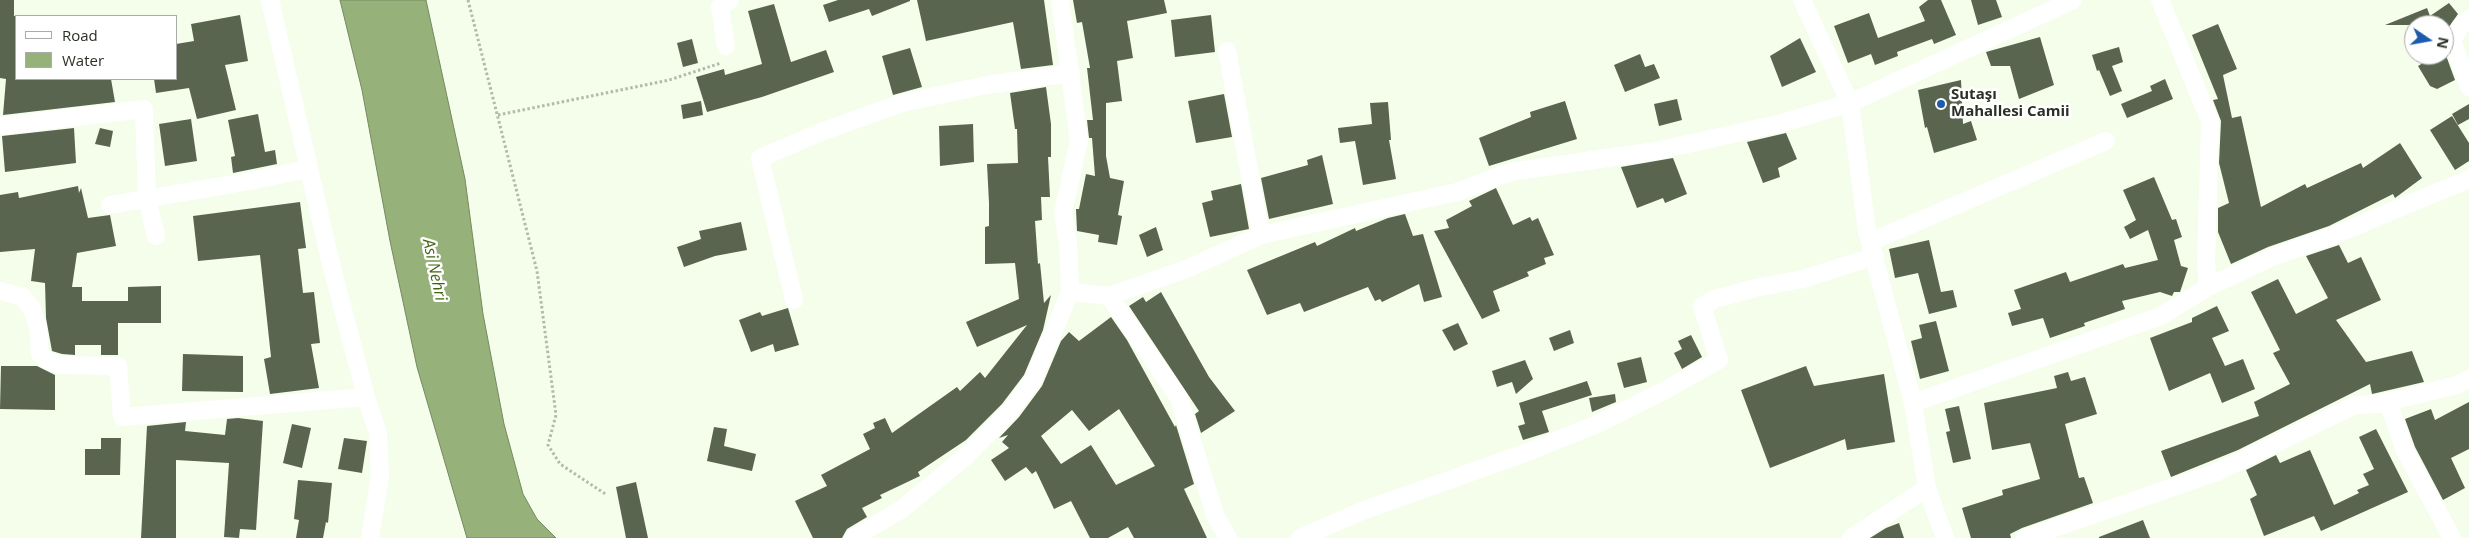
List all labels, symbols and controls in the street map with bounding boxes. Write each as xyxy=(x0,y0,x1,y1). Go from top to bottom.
legend xyxy=(15,15,178,80)
north arrow xyxy=(2404,15,2454,65)
text: Road xyxy=(62,25,98,45)
text: N xyxy=(2433,35,2454,51)
text: Water xyxy=(62,50,104,70)
place label: Sutaşı Mahallesi Camii xyxy=(1951,86,2070,121)
marker: Sutaşı Mahallesi Camii xyxy=(1935,98,1947,110)
water label: Asi Nehri xyxy=(418,237,450,303)

